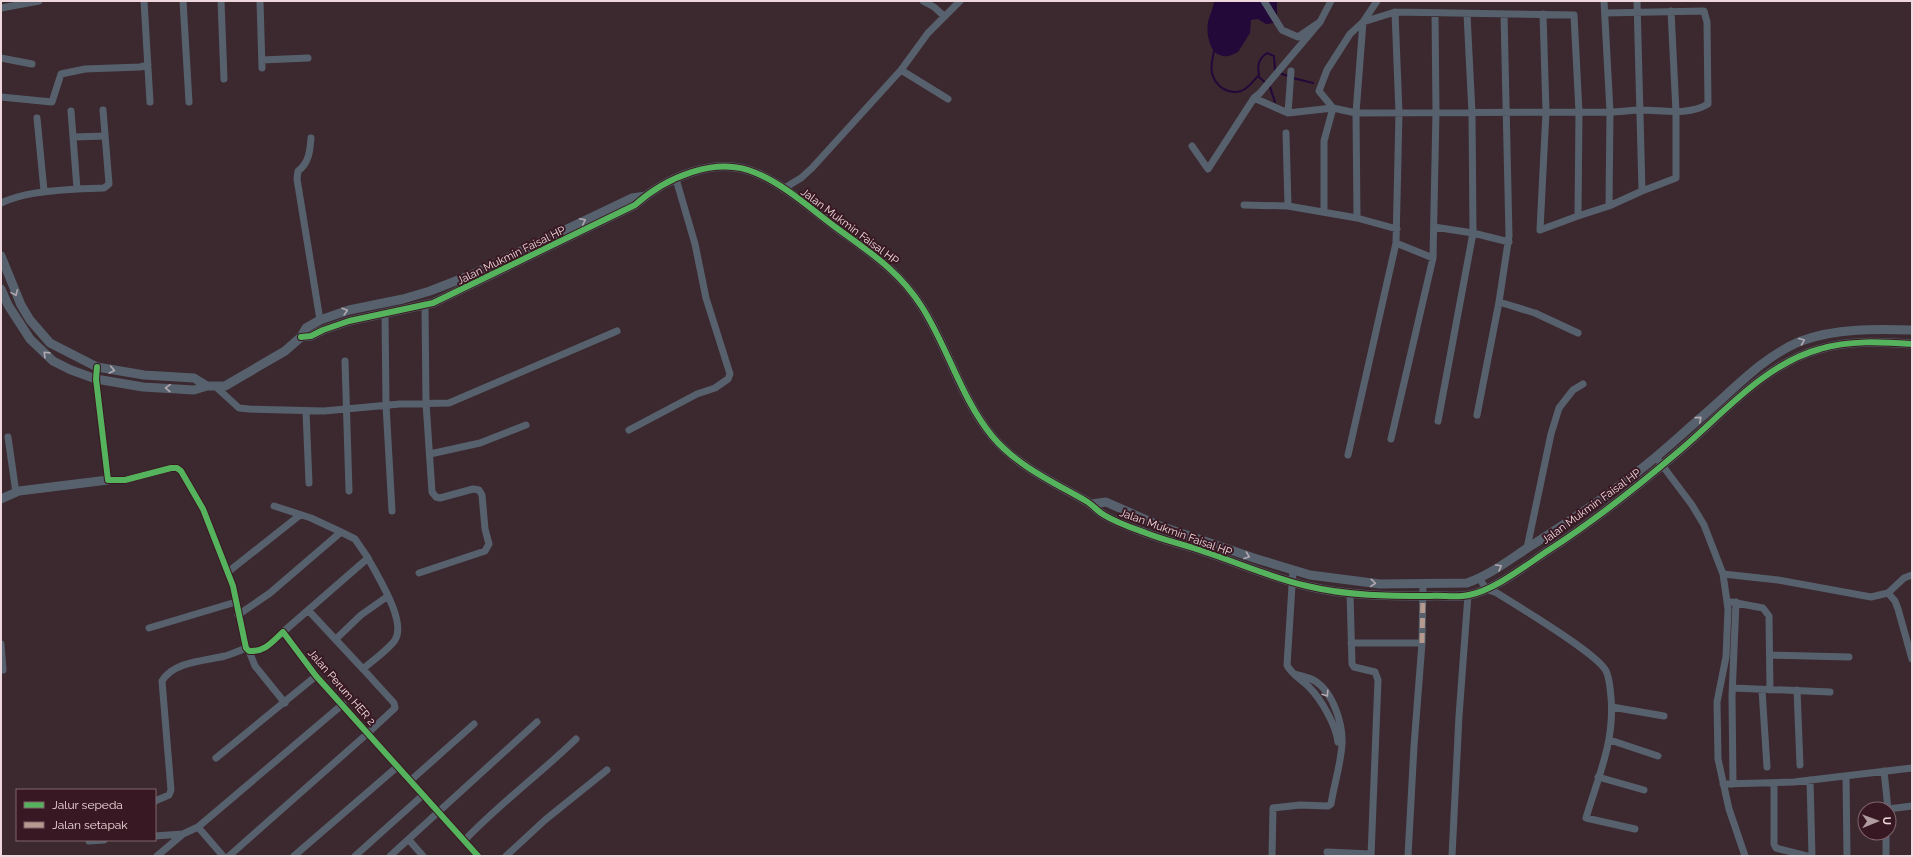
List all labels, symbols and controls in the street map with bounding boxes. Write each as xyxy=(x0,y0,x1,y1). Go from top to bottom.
street label: Jalan Mukmin Faisal HP xyxy=(798,185,901,267)
one-way arrow xyxy=(579,218,587,226)
street label: Jalan Mukmin Faisal HP xyxy=(455,223,568,287)
one-way arrow xyxy=(10,288,18,296)
one-way arrow xyxy=(341,307,348,316)
one-way arrow xyxy=(1798,338,1805,346)
one-way arrow xyxy=(43,351,51,359)
one-way arrow xyxy=(109,365,115,374)
one-way arrow xyxy=(165,383,171,392)
one-way arrow xyxy=(1694,417,1702,424)
street label: Jalan Mukmin Faisal HP xyxy=(1539,466,1643,547)
street label: Jalan Mukmin Faisal HP xyxy=(1118,506,1234,559)
one-way arrow xyxy=(1243,551,1250,559)
one-way arrow xyxy=(1495,565,1502,572)
one-way arrow xyxy=(1370,578,1376,587)
street label: Jalan Perum HER 2 xyxy=(305,647,378,728)
one-way arrow xyxy=(1321,690,1329,697)
legend xyxy=(16,789,156,841)
text: Jalur sepeda xyxy=(52,798,123,812)
north arrow xyxy=(1857,801,1897,841)
text: U xyxy=(1880,817,1893,825)
text: Jalan setapak xyxy=(52,818,128,832)

